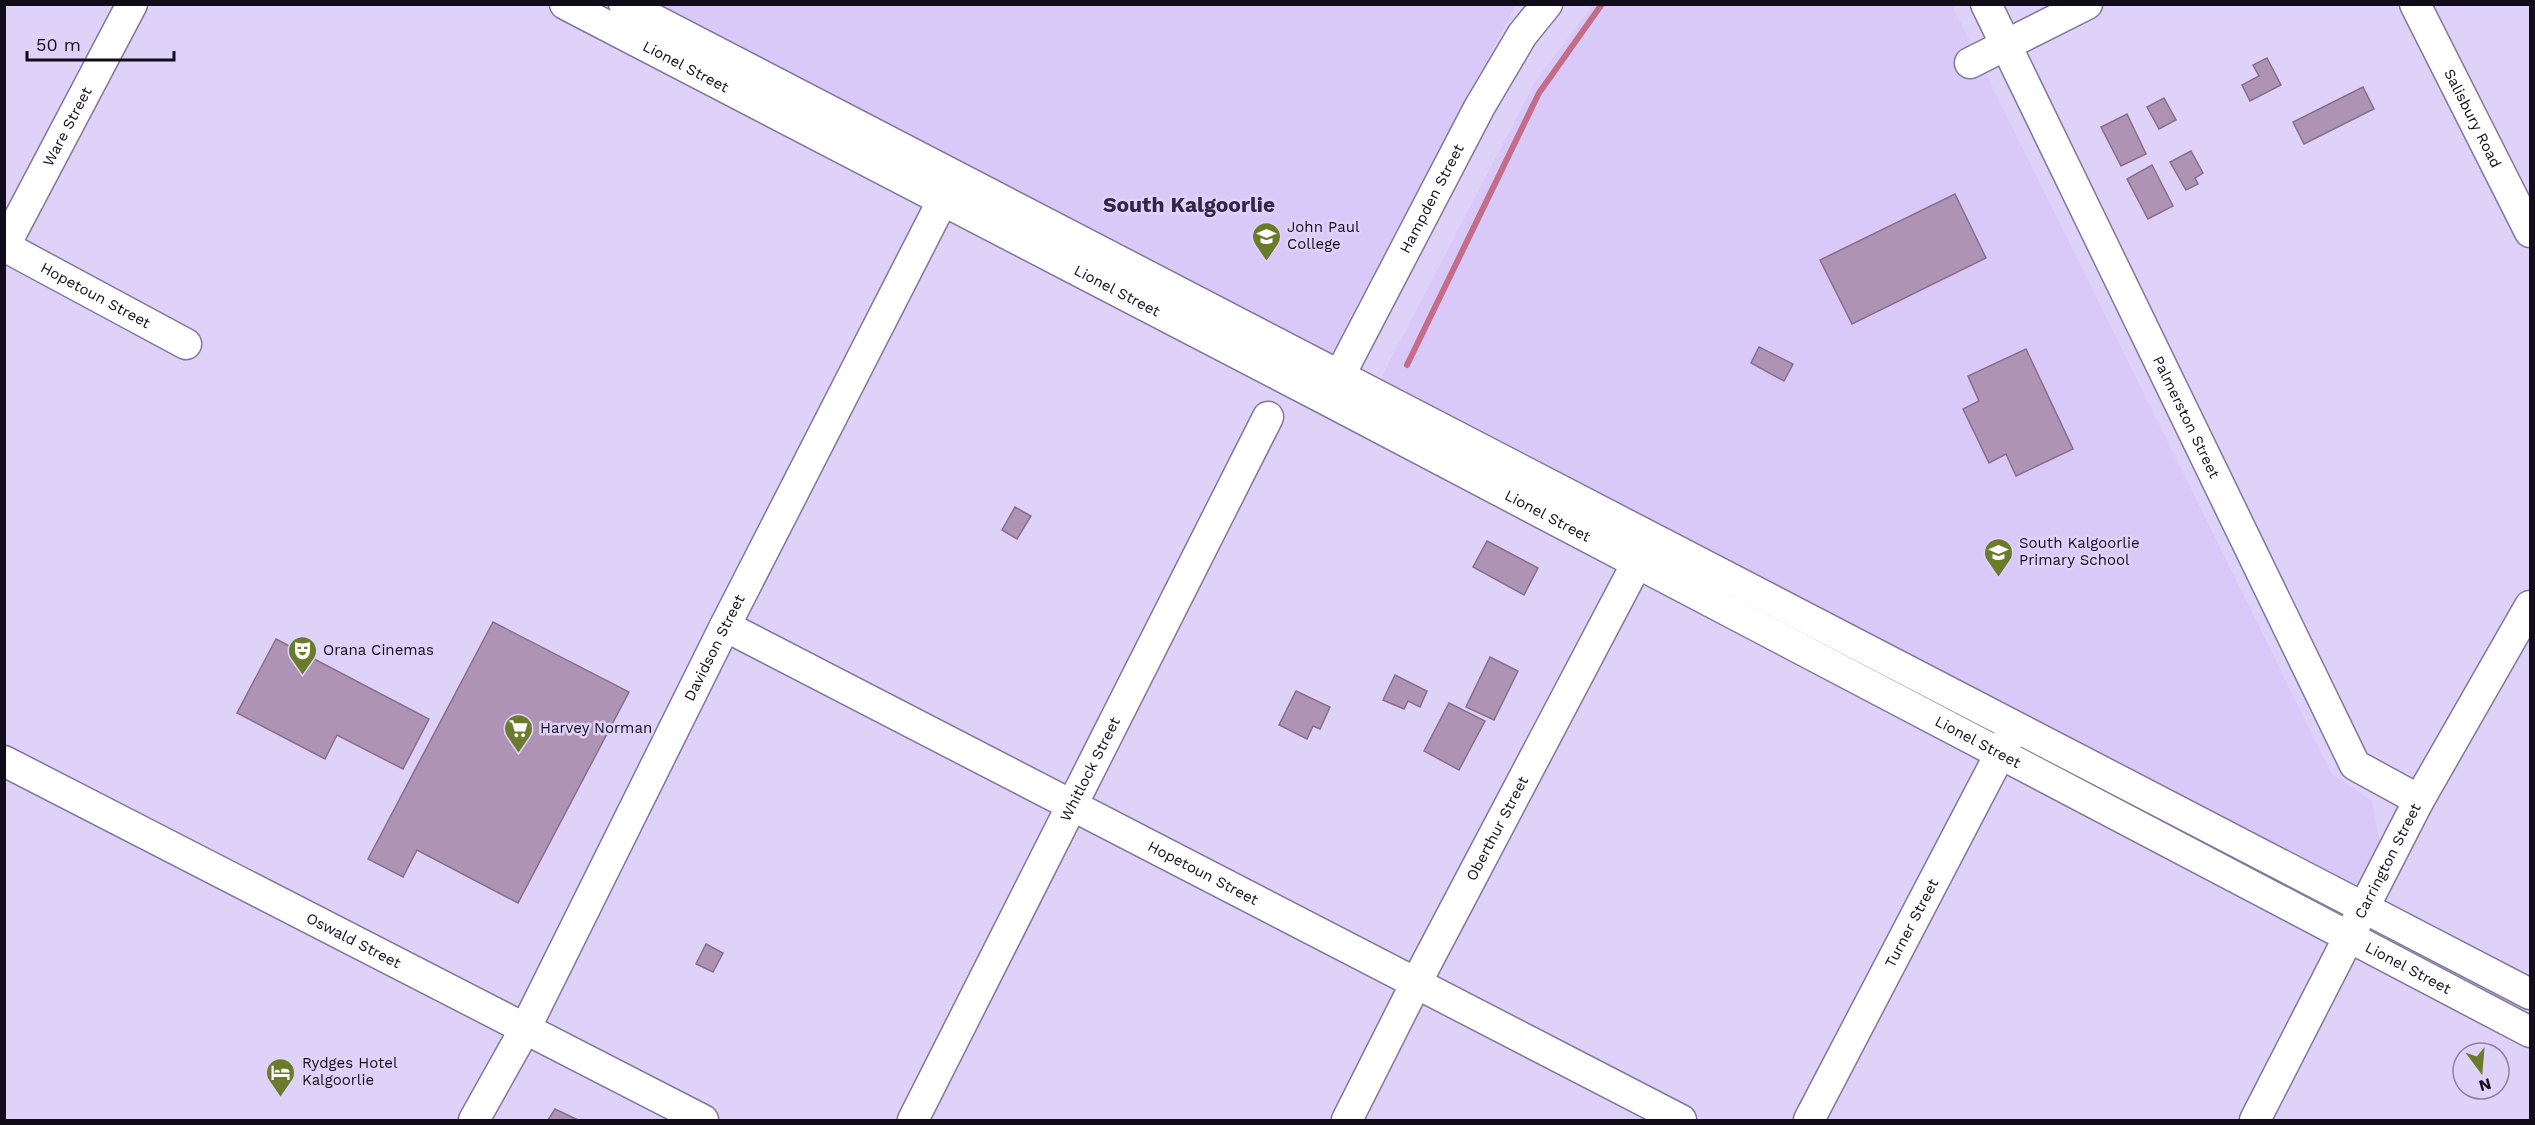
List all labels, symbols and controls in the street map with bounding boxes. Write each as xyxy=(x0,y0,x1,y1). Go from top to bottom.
scale bar xyxy=(27,24,174,62)
text: 50 m xyxy=(36,34,81,55)
street label: Lionel Street xyxy=(640,37,732,97)
street label: Salisbury Road xyxy=(2440,66,2505,171)
street label: Ware Street xyxy=(39,83,96,169)
street label: Hampden Street xyxy=(1396,140,1468,256)
district label: South Kalgoorlie xyxy=(1103,192,1275,217)
place label: John Paul College xyxy=(1287,218,1360,253)
school or university icon: John Paul College xyxy=(1250,220,1282,262)
street label: Hopetoun Street xyxy=(38,258,154,332)
street label: Lionel Street xyxy=(1071,261,1164,321)
street label: Palmerston Street xyxy=(2149,353,2224,482)
street label: Lionel Street xyxy=(1502,486,1594,546)
place label: South Kalgoorlie Primary School xyxy=(2019,534,2140,569)
school or university icon: South Kalgoorlie Primary School xyxy=(1982,536,2014,578)
street label: Davidson Street xyxy=(680,591,749,704)
theatre icon: Orana Cinemas xyxy=(286,634,318,676)
place label: Orana Cinemas xyxy=(323,641,434,659)
supermarket icon: Harvey Norman xyxy=(503,712,535,754)
street label: Lionel Street xyxy=(1932,712,2024,772)
street label: Whitlock Street xyxy=(1056,713,1124,824)
place label: Harvey Norman xyxy=(540,719,652,737)
street label: Oberthur Street xyxy=(1462,772,1533,884)
street label: Carrington Street xyxy=(2351,800,2425,922)
street label: Hopetoun Street xyxy=(1145,837,1262,909)
street label: Turner Street xyxy=(1881,875,1943,971)
street label: Oswald Street xyxy=(303,909,405,973)
street label: Lionel Street xyxy=(2362,938,2455,998)
north arrow xyxy=(2451,1041,2511,1101)
place label: Rydges Hotel Kalgoorlie xyxy=(302,1054,398,1089)
hotel icon: Rydges Hotel Kalgoorlie xyxy=(265,1056,297,1098)
text: N xyxy=(2477,1074,2493,1096)

